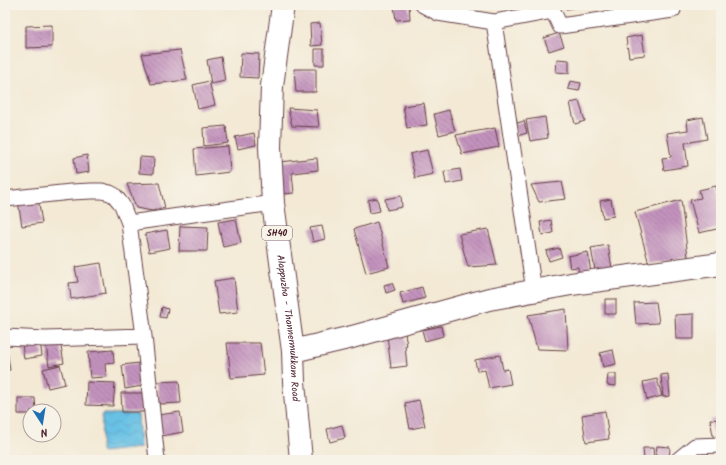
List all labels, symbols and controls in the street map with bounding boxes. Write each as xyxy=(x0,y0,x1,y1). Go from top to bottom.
road number: SH40 xyxy=(262,226,292,240)
street label: Alappuzha - Thannermukkam Road xyxy=(272,254,304,403)
north arrow xyxy=(22,403,62,443)
text: N xyxy=(39,422,49,441)

